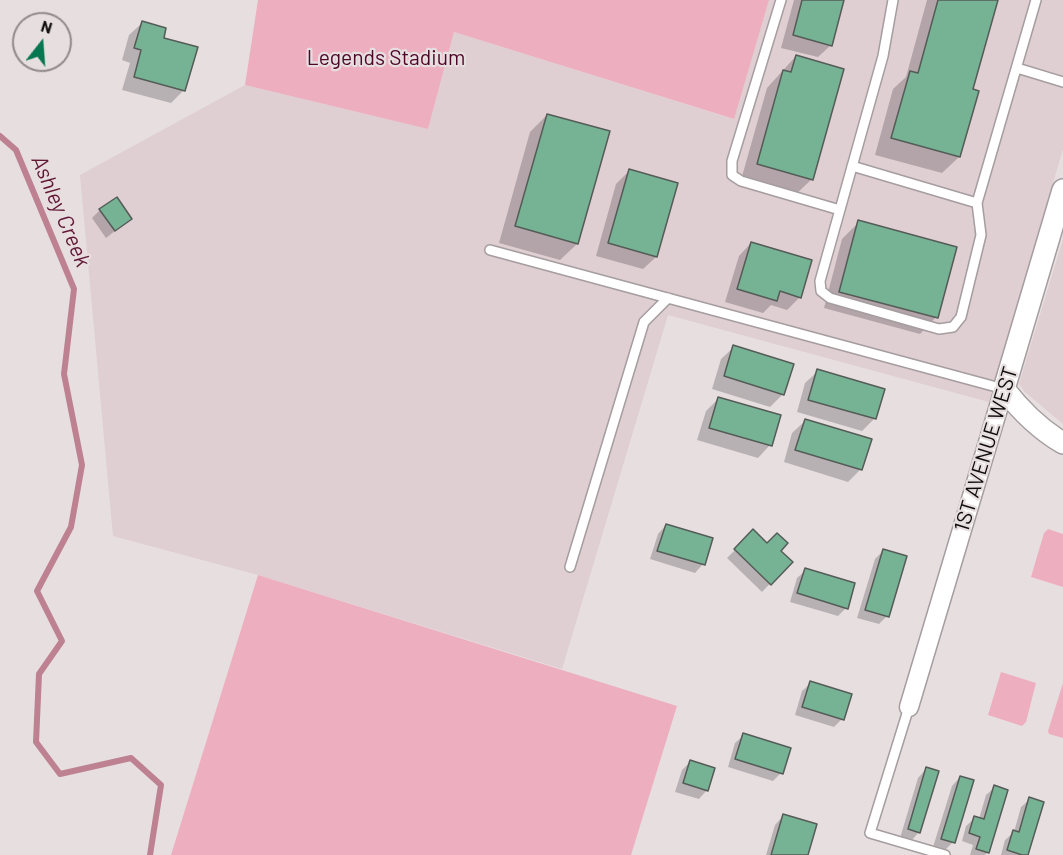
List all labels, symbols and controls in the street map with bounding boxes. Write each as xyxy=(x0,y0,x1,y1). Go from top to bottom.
north arrow xyxy=(12,12,72,72)
text: N xyxy=(39,16,55,37)
park label: Legends Stadium xyxy=(307,45,465,71)
water label: Ashley Creek xyxy=(26,151,96,271)
street label: 1ST AVENUE WEST xyxy=(949,363,1023,535)

